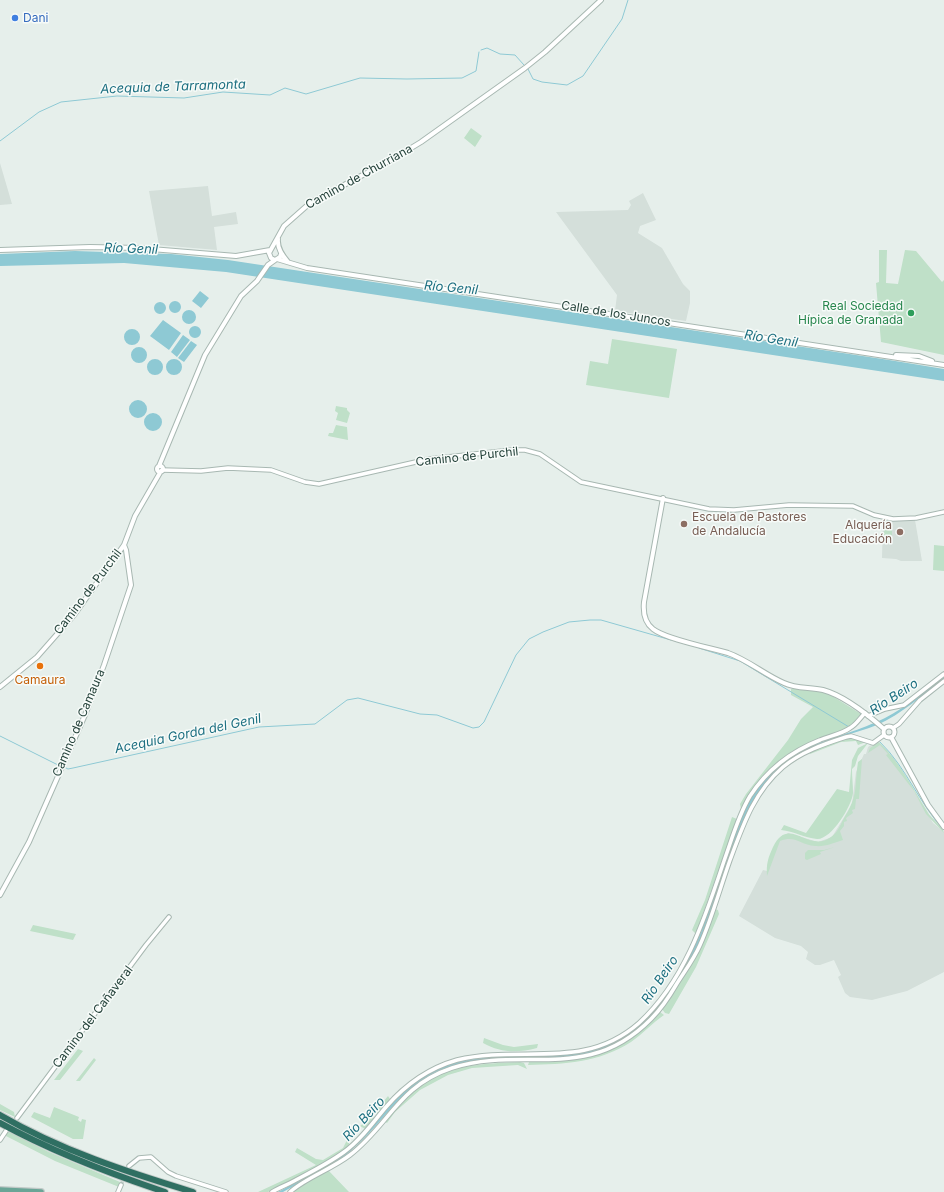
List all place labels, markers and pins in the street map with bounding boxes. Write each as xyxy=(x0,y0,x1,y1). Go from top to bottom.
place label: Dani xyxy=(23,11,48,25)
marker: Dani xyxy=(10,13,20,23)
place label: Real Sociedad Hípica de Granada xyxy=(798,299,903,327)
marker: Real Sociedad Hípica de Granada xyxy=(906,308,916,318)
place label: Escuela de Pastores de Andalucía xyxy=(692,510,807,538)
place label: Alquería Educación xyxy=(833,518,892,546)
marker: Escuela de Pastores de Andalucía xyxy=(679,519,689,529)
marker: Alquería Educación xyxy=(895,527,905,537)
marker: Camaura xyxy=(35,661,45,671)
place label: Camaura xyxy=(14,673,66,687)

